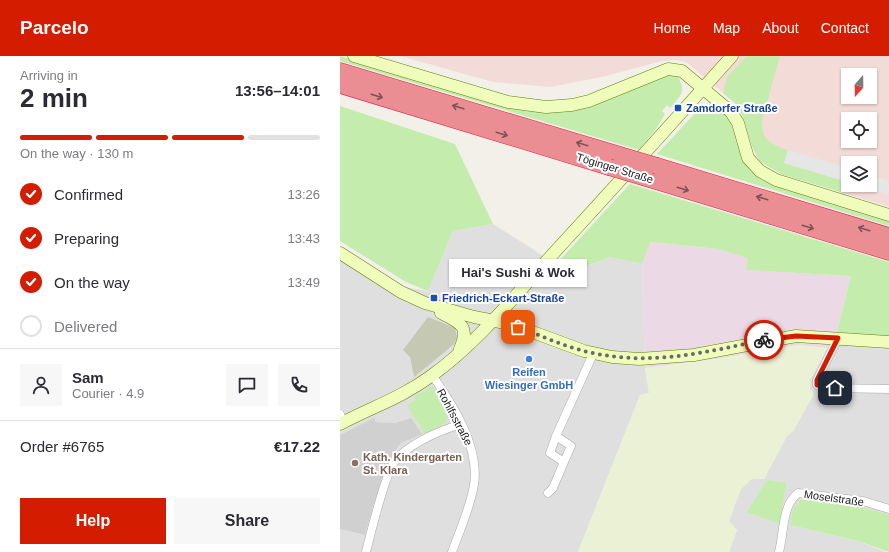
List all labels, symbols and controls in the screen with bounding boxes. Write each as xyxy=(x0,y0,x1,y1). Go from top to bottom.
text: Parcelo xyxy=(20,17,89,38)
text: Home xyxy=(654,20,691,36)
text: Map xyxy=(713,20,740,36)
text: About xyxy=(762,20,799,36)
text: Contact xyxy=(821,20,869,36)
text: Arriving in xyxy=(20,68,78,83)
north arrow xyxy=(841,68,877,104)
map controls xyxy=(841,68,877,192)
text: 13:56–14:01 xyxy=(235,82,320,99)
text: 2 min xyxy=(20,83,88,113)
one-way arrow xyxy=(371,93,384,100)
place label: Zamdorfer Straße xyxy=(686,102,778,114)
one-way arrow xyxy=(451,103,464,110)
marker: Zamdorfer Straße xyxy=(673,103,683,113)
button: locate xyxy=(841,112,877,148)
one-way arrow xyxy=(495,131,508,138)
one-way arrow xyxy=(576,140,589,147)
text: On the way · 130 m xyxy=(20,146,133,161)
street label: Töginger Straße xyxy=(575,151,655,185)
button: layers xyxy=(841,156,877,192)
icon: check xyxy=(20,183,42,205)
text: Confirmed xyxy=(54,186,123,203)
one-way arrow xyxy=(677,186,690,193)
text: 13:26 xyxy=(287,187,320,202)
one-way arrow xyxy=(756,194,769,201)
one-way arrow xyxy=(801,224,814,231)
one-way arrow xyxy=(858,225,871,232)
icon: check xyxy=(20,227,42,249)
text: Preparing xyxy=(54,230,119,247)
text: 13:43 xyxy=(287,231,320,246)
callout: Hai's Sushi & Wok xyxy=(449,259,587,287)
text: Hai's Sushi & Wok xyxy=(461,265,575,280)
icon: check xyxy=(20,271,42,293)
text: On the way xyxy=(54,274,130,291)
text: 13:49 xyxy=(287,275,320,290)
place label: Friedrich-Eckart-Straße xyxy=(442,292,564,304)
marker: Friedrich-Eckart-Straße xyxy=(429,293,439,303)
pin xyxy=(501,310,535,344)
icon: bag xyxy=(507,316,529,338)
text: Delivered xyxy=(54,318,117,335)
courier xyxy=(744,320,784,360)
icon: bike xyxy=(753,329,775,351)
marker: Reifen Wiesinger GmbH xyxy=(524,354,534,364)
button: person xyxy=(20,364,62,406)
button: chat xyxy=(226,364,268,406)
button: phone xyxy=(278,364,320,406)
place label: Reifen Wiesinger GmbH xyxy=(485,366,573,391)
text: Sam xyxy=(72,369,104,386)
pin xyxy=(818,371,852,405)
icon: home xyxy=(824,377,846,399)
text: Courier · 4.9 xyxy=(72,386,144,401)
street label: Rohlfsstraße xyxy=(435,387,475,447)
text: Order #6765 xyxy=(20,438,104,455)
text: €17.22 xyxy=(274,438,320,455)
place label: Kath. Kindergarten St. Klara xyxy=(363,451,462,476)
marker: Kath. Kindergarten St. Klara xyxy=(350,458,360,468)
street label: Moselstraße xyxy=(803,488,865,508)
button: Help xyxy=(20,498,166,544)
button: Share xyxy=(174,498,320,544)

